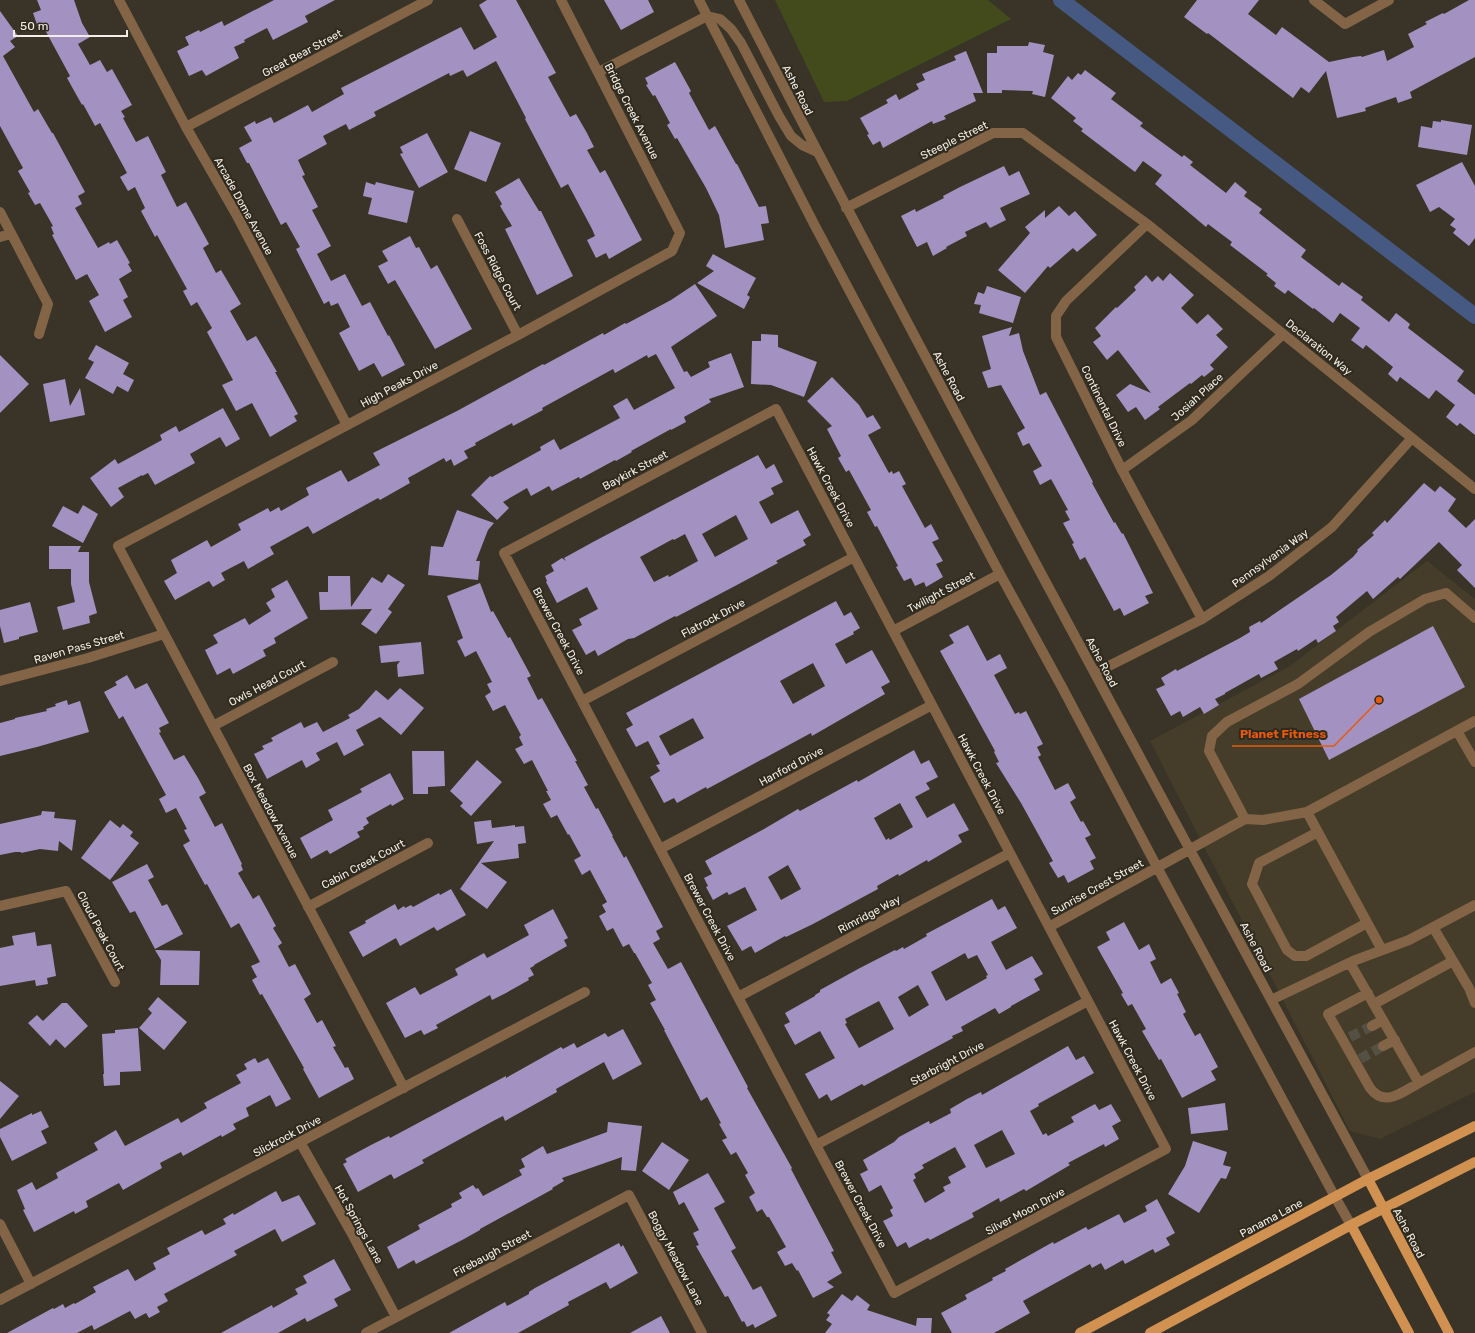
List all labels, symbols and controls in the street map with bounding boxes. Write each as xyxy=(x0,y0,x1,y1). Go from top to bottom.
scale bar xyxy=(14,12,127,38)
text: 50 m xyxy=(20,19,48,33)
street label: Great Bear Street xyxy=(260,27,345,80)
street label: Bridge Creek Avenue xyxy=(602,61,661,162)
street label: Ashe Road xyxy=(779,63,816,118)
street label: Steeple Street xyxy=(918,118,991,162)
street label: Arcade Dome Avenue xyxy=(211,155,276,257)
street label: Foss Ridge Court xyxy=(471,230,524,313)
street label: Declaration Way xyxy=(1283,317,1355,378)
street label: Ashe Road xyxy=(930,349,967,403)
street label: High Peaks Drive xyxy=(358,359,440,410)
street label: Continental Drive xyxy=(1078,363,1129,449)
street label: Josiah Place xyxy=(1169,371,1226,424)
street label: Hawk Creek Drive xyxy=(804,445,857,530)
street label: Baykirk Street xyxy=(600,447,671,493)
street label: Pennsylvania Way xyxy=(1230,526,1311,590)
street label: Twilight Street xyxy=(905,569,978,616)
street label: Brewer Creek Drive xyxy=(530,585,587,677)
street label: Flatrock Drive xyxy=(679,596,747,641)
street label: Raven Pass Street xyxy=(32,628,126,667)
street label: Ashe Road xyxy=(1083,635,1120,689)
street label: Owls Head Court xyxy=(227,657,309,709)
callout: Planet Fitness xyxy=(1232,722,1334,746)
text: Planet Fitness xyxy=(1240,727,1326,741)
street label: Hawk Creek Drive xyxy=(955,732,1008,817)
street label: Hanford Drive xyxy=(757,744,826,789)
street label: Box Meadow Avenue xyxy=(240,762,301,861)
street label: Cabin Creek Court xyxy=(319,837,408,892)
street label: Sunrise Crest Street xyxy=(1049,856,1146,918)
street label: Brewer Creek Drive xyxy=(681,871,738,963)
street label: Cloud Peak Court xyxy=(74,889,127,974)
street label: Rimridge Way xyxy=(836,893,903,936)
street label: Ashe Road xyxy=(1237,920,1274,974)
street label: Hawk Creek Drive xyxy=(1106,1018,1159,1103)
street label: Starbright Drive xyxy=(908,1039,986,1088)
street label: Slickrock Drive xyxy=(251,1113,323,1160)
street label: Brewer Creek Drive xyxy=(832,1158,889,1250)
street label: Hot Springs Lane xyxy=(332,1183,386,1266)
street label: Silver Moon Drive xyxy=(983,1185,1067,1238)
street label: Panama Lane xyxy=(1238,1196,1305,1240)
street label: Ashe Road xyxy=(1390,1206,1427,1260)
street label: Boggy Meadow Lane xyxy=(645,1209,706,1308)
street label: Firebaugh Street xyxy=(451,1227,534,1279)

